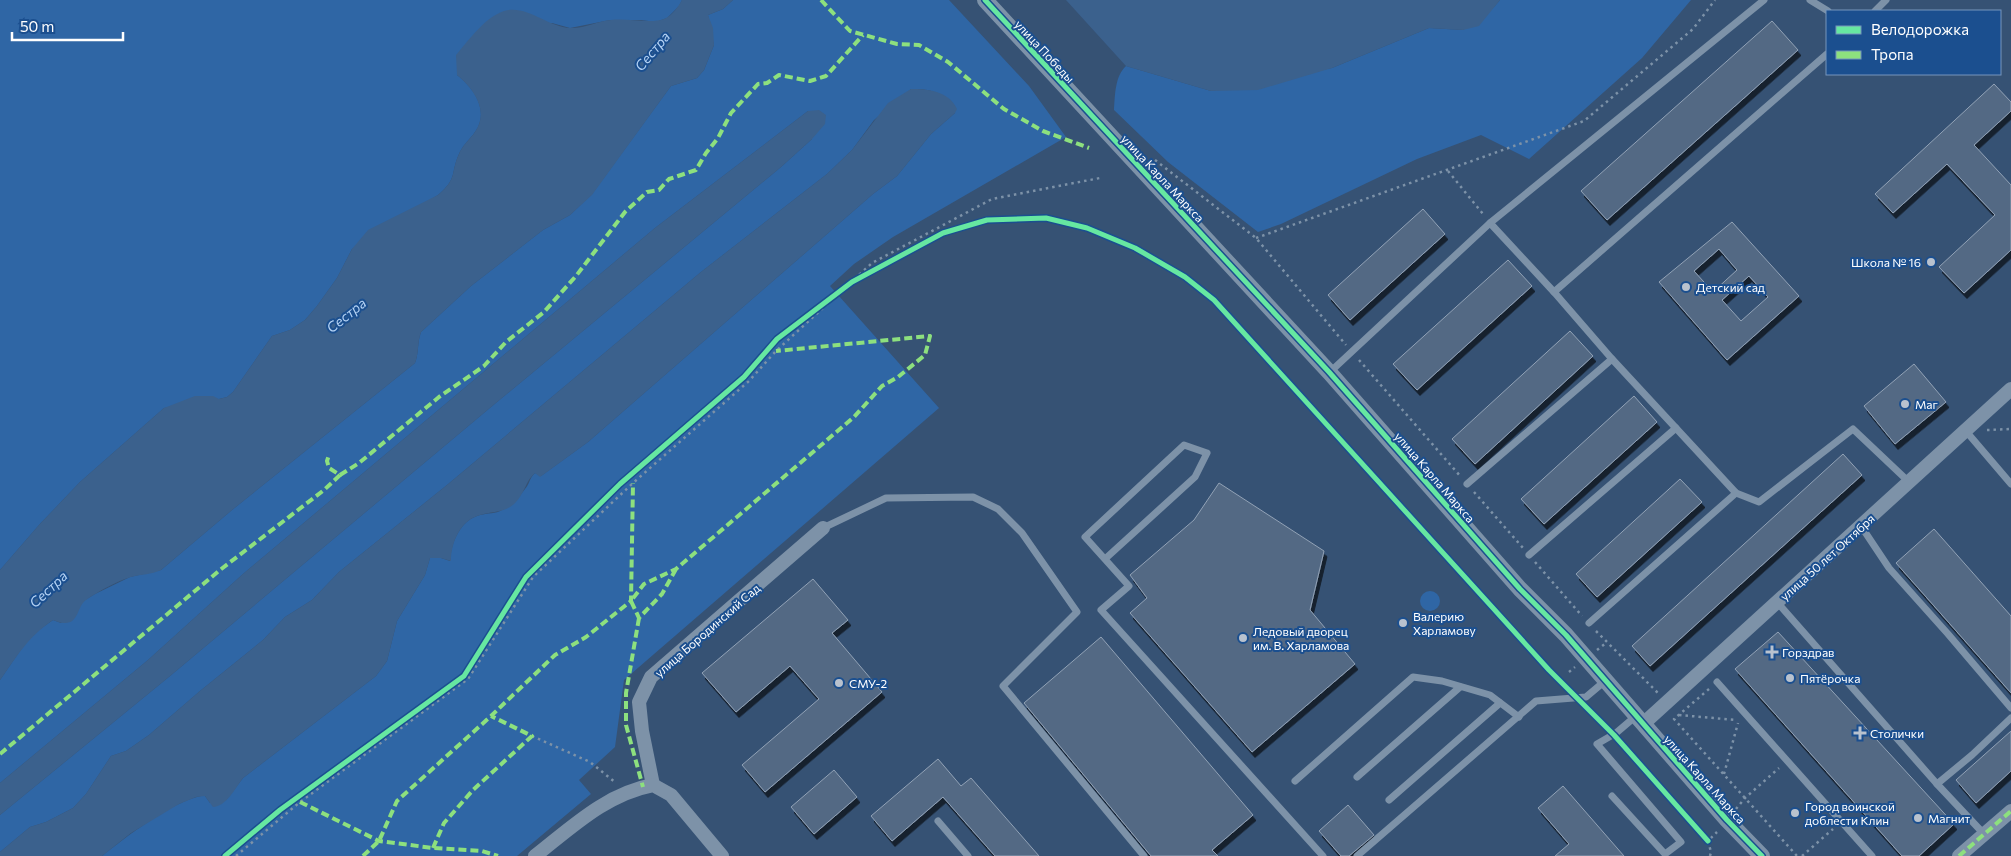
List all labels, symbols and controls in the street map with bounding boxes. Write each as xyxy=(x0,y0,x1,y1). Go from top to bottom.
scale bar xyxy=(12,10,124,42)
legend xyxy=(1826,10,2001,75)
text: 50 m xyxy=(20,17,54,35)
street label: улица Победы xyxy=(1012,17,1078,85)
text: Велодорожка xyxy=(1871,20,1969,38)
water label: Сестра xyxy=(631,28,673,74)
text: Тропа xyxy=(1871,45,1913,63)
street label: улица Карла Маркса xyxy=(1119,131,1207,225)
place label: Школа № 16 xyxy=(1851,255,1921,269)
marker: Школа № 16 xyxy=(1925,256,1937,268)
place label: Детский сад xyxy=(1696,280,1765,294)
marker: Детский сад xyxy=(1680,281,1692,293)
water label: Сестра xyxy=(323,294,369,336)
place label: Маг xyxy=(1915,397,1938,411)
marker: Маг xyxy=(1899,398,1911,410)
street label: улица Карла Маркса xyxy=(1392,429,1478,525)
street label: улица 50 лет Октября xyxy=(1777,511,1877,603)
water label: Сестра xyxy=(25,567,71,611)
street label: улица Бородинский Сад xyxy=(652,581,762,679)
place label: Валерию Харламову xyxy=(1413,609,1476,637)
marker: Валерию Харламову xyxy=(1397,617,1409,629)
place label: Ледовый дворец им. В. Харламова xyxy=(1253,624,1349,652)
marker: Ледовый дворец им. В. Харламова xyxy=(1237,632,1249,644)
place label: Горздрав xyxy=(1782,645,1834,659)
marker: Горздрав xyxy=(1766,646,1778,658)
place label: Пятёрочка xyxy=(1800,671,1860,685)
marker: Пятёрочка xyxy=(1784,672,1796,684)
place label: СМУ-2 xyxy=(849,676,887,690)
marker: СМУ-2 xyxy=(833,677,845,689)
place label: Столички xyxy=(1870,726,1924,740)
marker: Столички xyxy=(1854,727,1866,739)
street label: улица Карла Маркса xyxy=(1661,732,1749,826)
place label: Город воинской доблести Клин xyxy=(1805,799,1895,827)
marker: Город воинской доблести Клин xyxy=(1789,807,1801,819)
place label: Магнит xyxy=(1928,811,1971,825)
marker: Магнит xyxy=(1912,812,1924,824)

